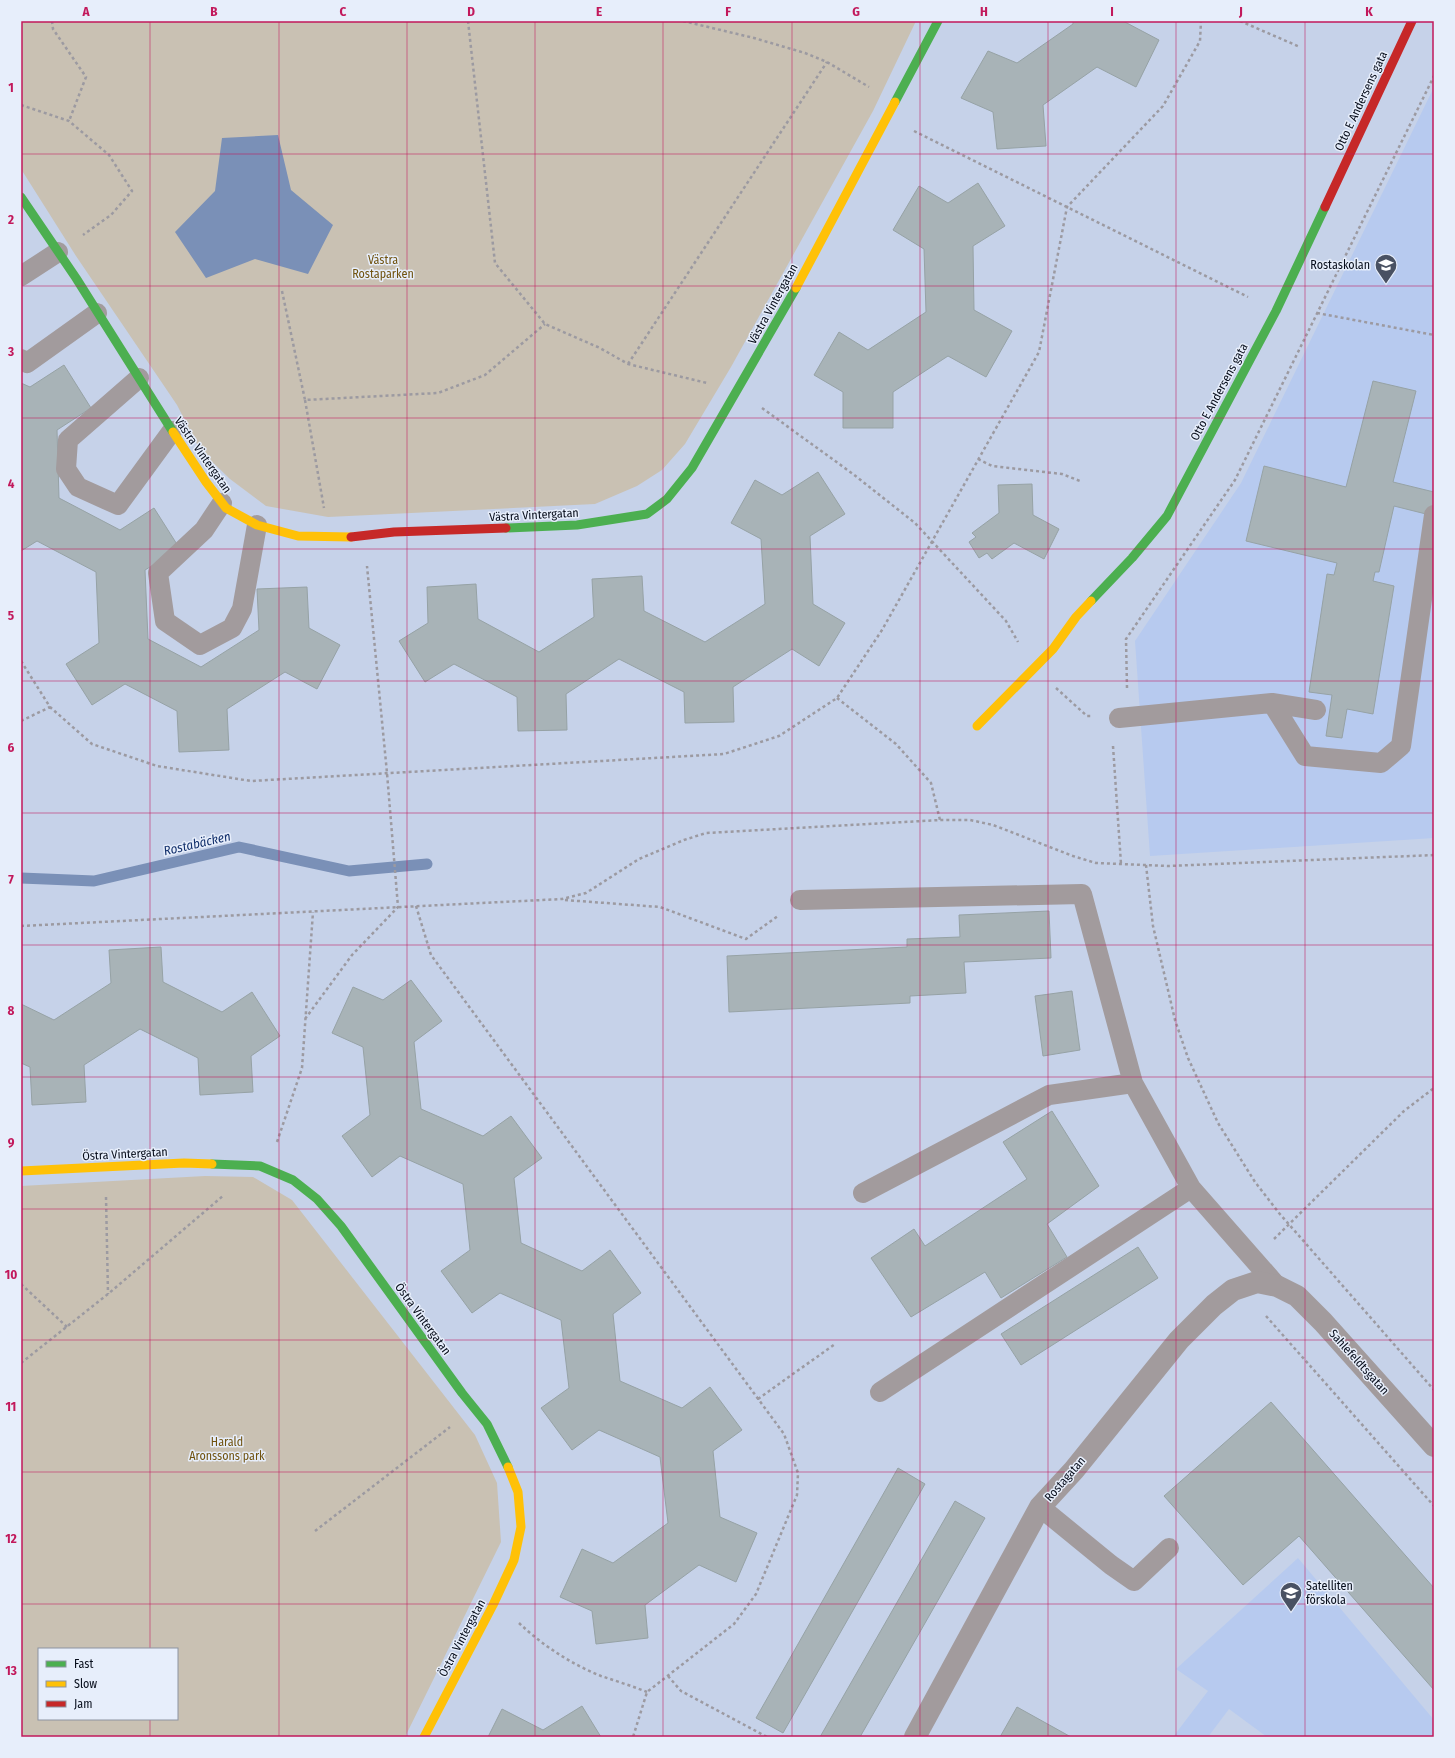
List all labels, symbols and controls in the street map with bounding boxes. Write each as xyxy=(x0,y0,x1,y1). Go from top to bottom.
text: A xyxy=(81,4,90,19)
text: B xyxy=(210,4,218,19)
text: C xyxy=(340,4,347,19)
text: D xyxy=(467,4,475,19)
text: E xyxy=(596,4,602,19)
text: F xyxy=(725,4,731,19)
text: G xyxy=(852,4,860,19)
text: H xyxy=(980,4,988,19)
text: I xyxy=(1110,4,1114,19)
text: J xyxy=(1238,4,1243,19)
text: K xyxy=(1365,4,1373,19)
street label: Otto E Andersens gata xyxy=(1332,49,1390,153)
text: 1 xyxy=(8,80,14,95)
text: 2 xyxy=(7,212,14,227)
school or university icon: Rostaskolan xyxy=(1373,252,1399,285)
park label: Västra Rostaparken xyxy=(352,253,414,281)
place label: Rostaskolan xyxy=(1310,258,1370,272)
street label: Västra Vintergatan xyxy=(745,261,801,347)
street label: Otto E Andersens gata xyxy=(1187,341,1251,443)
text: 3 xyxy=(7,344,14,359)
street label: Västra Vintergatan xyxy=(172,414,234,496)
text: 4 xyxy=(8,476,15,491)
street label: Västra Vintergatan xyxy=(489,506,579,524)
text: 5 xyxy=(8,608,14,623)
text: 6 xyxy=(8,740,15,755)
water label: Rostabäcken xyxy=(162,828,232,858)
text: 7 xyxy=(8,872,14,887)
text: 8 xyxy=(8,1003,15,1018)
text: 9 xyxy=(8,1135,15,1150)
street label: Östra Vintergatan xyxy=(82,1143,168,1163)
text: 10 xyxy=(5,1267,17,1282)
street label: Östra Vintergatan xyxy=(392,1279,455,1358)
street label: Sahlefeldtsgatan xyxy=(1326,1327,1392,1397)
text: 11 xyxy=(6,1399,16,1414)
park label: Harald Aronssons park xyxy=(189,1435,265,1463)
street label: Rostagatan xyxy=(1042,1454,1088,1504)
text: 12 xyxy=(5,1531,17,1546)
place label: Satelliten förskola xyxy=(1306,1579,1353,1607)
school or university icon: Satelliten förskola xyxy=(1278,1580,1304,1613)
street label: Östra Vintergatan xyxy=(434,1596,488,1679)
legend xyxy=(38,1648,178,1720)
text: Fast xyxy=(74,1657,93,1671)
text: 13 xyxy=(5,1663,17,1678)
text: Slow xyxy=(74,1677,97,1691)
text: Jam xyxy=(74,1697,92,1711)

